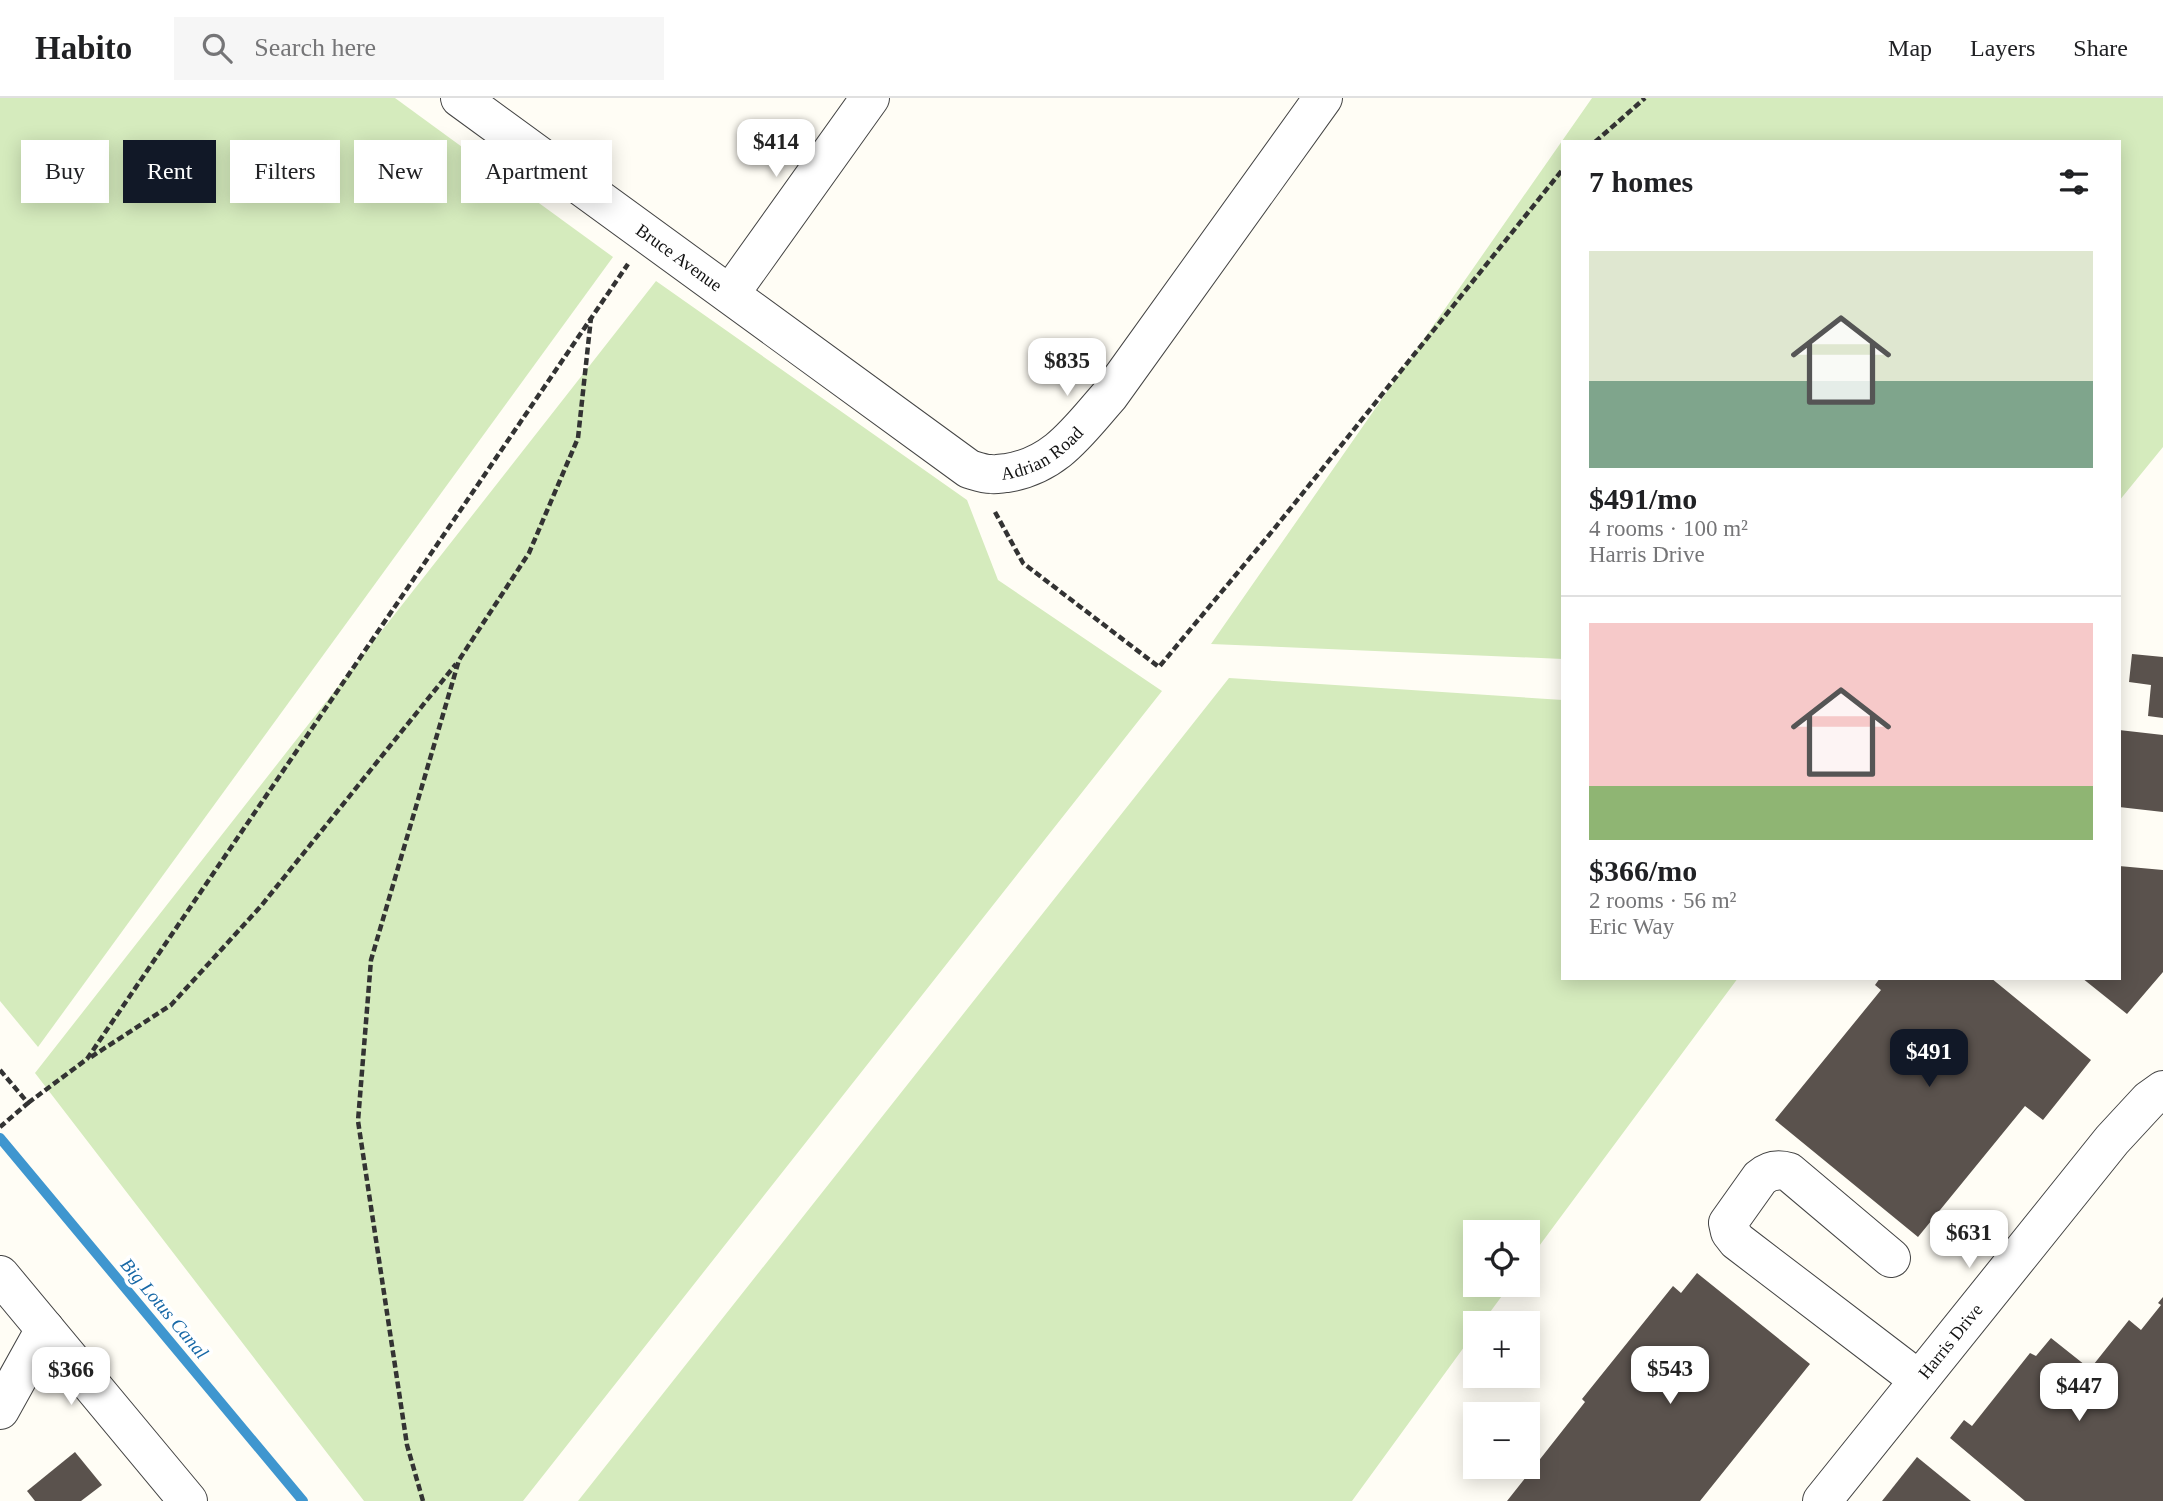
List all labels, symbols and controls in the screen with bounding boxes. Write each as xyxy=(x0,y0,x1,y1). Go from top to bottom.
search box xyxy=(174,17,664,80)
icon: search xyxy=(198,29,236,67)
text: Habito xyxy=(35,30,132,66)
text: Search here xyxy=(254,33,376,62)
text: Map xyxy=(1888,35,1932,61)
text: Layers xyxy=(1970,35,2035,61)
text: Share xyxy=(2073,35,2128,61)
pin: $414 xyxy=(735,120,817,179)
text: $414 xyxy=(753,129,799,154)
chip: Buy xyxy=(21,140,109,203)
chip: Rent xyxy=(123,140,216,203)
chip: Filters xyxy=(230,140,340,203)
chip: New xyxy=(354,140,447,203)
chip: Apartment xyxy=(461,140,612,203)
icon: filters xyxy=(2055,163,2093,201)
text: 7 homes xyxy=(1589,165,1693,198)
street label: Bruce Avenue xyxy=(632,220,726,296)
icon: home xyxy=(1778,297,1904,423)
pin: $835 xyxy=(1026,338,1108,398)
text: $835 xyxy=(1044,348,1090,373)
street label: Adrian Road xyxy=(1000,423,1087,484)
text: $491/mo xyxy=(1589,482,1697,515)
text: 4 rooms · 100 m² xyxy=(1589,516,1748,541)
text: Harris Drive xyxy=(1589,542,1705,567)
icon: home xyxy=(1778,669,1904,795)
text: $366/mo xyxy=(1589,854,1697,887)
text: 2 rooms · 56 m² xyxy=(1589,888,1736,913)
text: Eric Way xyxy=(1589,914,1674,939)
pin: $491 xyxy=(1888,1030,1970,1089)
text: $491 xyxy=(1906,1039,1952,1064)
pin: $631 xyxy=(1928,1210,2010,1270)
map controls xyxy=(1463,1220,1540,1479)
button: locate xyxy=(1463,1220,1540,1297)
text: $631 xyxy=(1946,1220,1992,1245)
water label: Big Lotus Canal xyxy=(117,1254,213,1363)
street label: Harris Drive xyxy=(1914,1300,1987,1383)
button: + xyxy=(1463,1311,1540,1388)
pin: $543 xyxy=(1629,1346,1711,1406)
pin: $366 xyxy=(30,1348,112,1407)
text: $543 xyxy=(1647,1356,1693,1381)
text: $366 xyxy=(48,1357,94,1382)
pin: $447 xyxy=(2038,1364,2120,1423)
text: $447 xyxy=(2056,1373,2102,1398)
button: − xyxy=(1463,1402,1540,1479)

